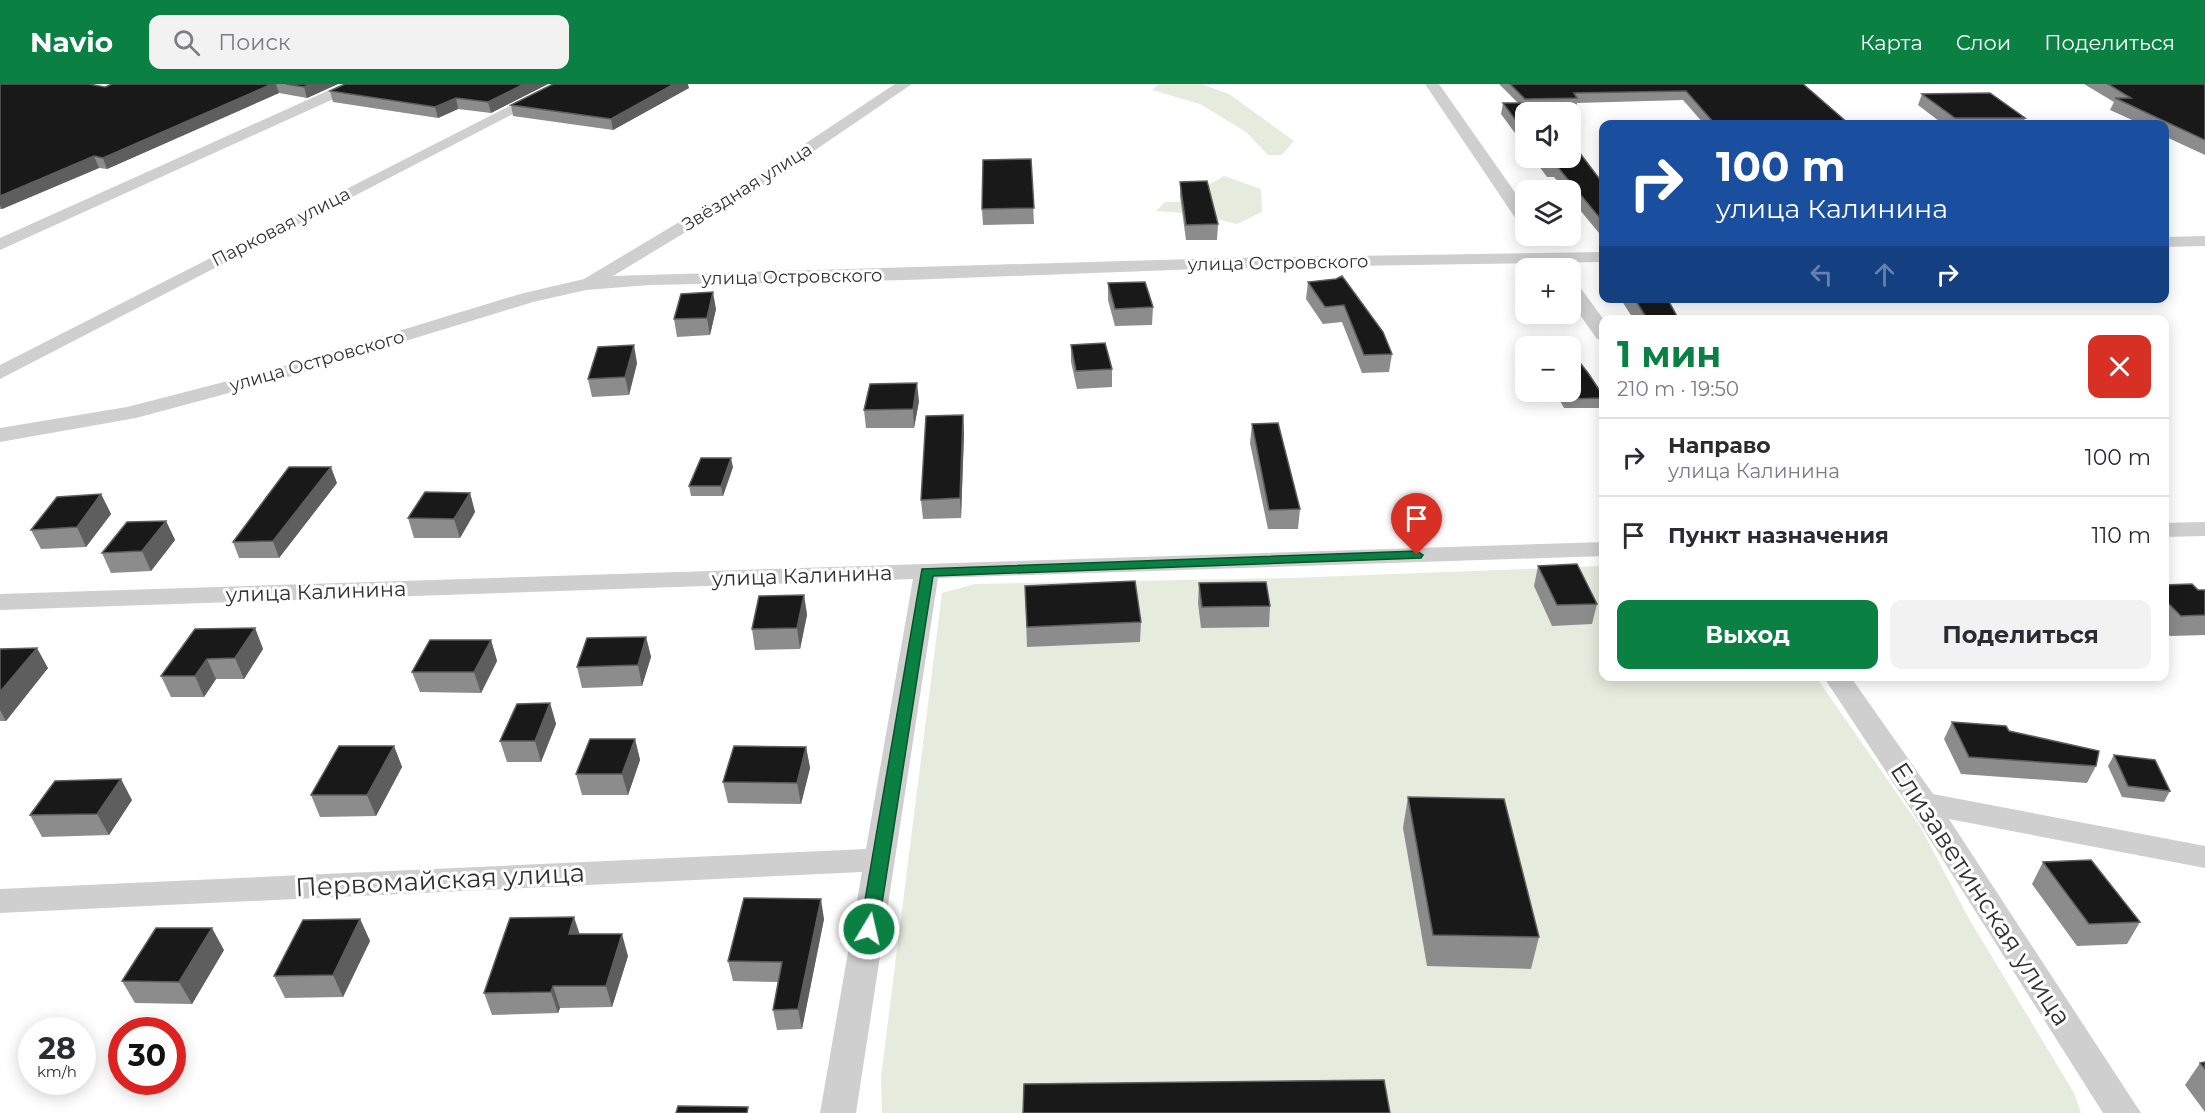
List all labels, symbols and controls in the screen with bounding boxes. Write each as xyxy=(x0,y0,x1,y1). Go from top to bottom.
search box xyxy=(149,15,569,69)
text: Navio xyxy=(30,25,113,59)
icon: search xyxy=(170,26,203,59)
text: Поиск xyxy=(218,29,291,56)
text: Карта xyxy=(1860,30,1923,55)
text: Слои xyxy=(1956,30,2011,55)
text: Поделиться xyxy=(2044,30,2175,55)
map controls xyxy=(1515,102,1581,402)
button: sound xyxy=(1515,102,1581,168)
street label: Звёздная улица xyxy=(678,138,816,236)
text: 100 m xyxy=(1716,140,1845,192)
icon: right xyxy=(1617,144,1695,222)
button: layers xyxy=(1515,180,1581,246)
street label: Парковая улица xyxy=(208,183,354,271)
text: улица Калинина xyxy=(1716,192,1948,225)
street label: улица Островского xyxy=(1186,250,1369,276)
button: + xyxy=(1515,258,1581,324)
icon: left xyxy=(1805,258,1838,291)
icon: ahead xyxy=(1868,258,1901,291)
icon: right xyxy=(1931,258,1964,291)
street label: улица Островского xyxy=(700,264,883,290)
street label: улица Островского xyxy=(226,326,407,397)
text: 1 мин xyxy=(1617,332,1721,376)
button: close xyxy=(2088,335,2151,398)
button: − xyxy=(1515,336,1581,402)
text: 210 m · 19:50 xyxy=(1617,377,1739,401)
text: Направо xyxy=(1668,432,1771,459)
icon: right xyxy=(1617,441,1650,474)
text: 100 m xyxy=(2085,444,2151,471)
text: улица Калинина xyxy=(1668,459,1840,483)
pin xyxy=(1391,493,1442,555)
icon: arrive xyxy=(1400,502,1433,535)
icon: arrive xyxy=(1617,519,1650,552)
text: Пункт назначения xyxy=(1668,522,1889,549)
text: 110 m xyxy=(2091,522,2151,549)
street label: улица Калинина xyxy=(710,560,893,591)
street label: улица Калинина xyxy=(224,576,407,607)
button: Выход xyxy=(1617,600,1878,669)
button: Поделиться xyxy=(1890,600,2151,669)
street label: Елизаветинская улица xyxy=(1884,756,2078,1032)
street label: Первомайская улица xyxy=(295,856,585,904)
position arrow xyxy=(837,897,901,961)
speed limit sign: 30 xyxy=(108,1017,186,1095)
text: 28 xyxy=(38,1030,76,1067)
text: km/h xyxy=(37,1062,77,1081)

